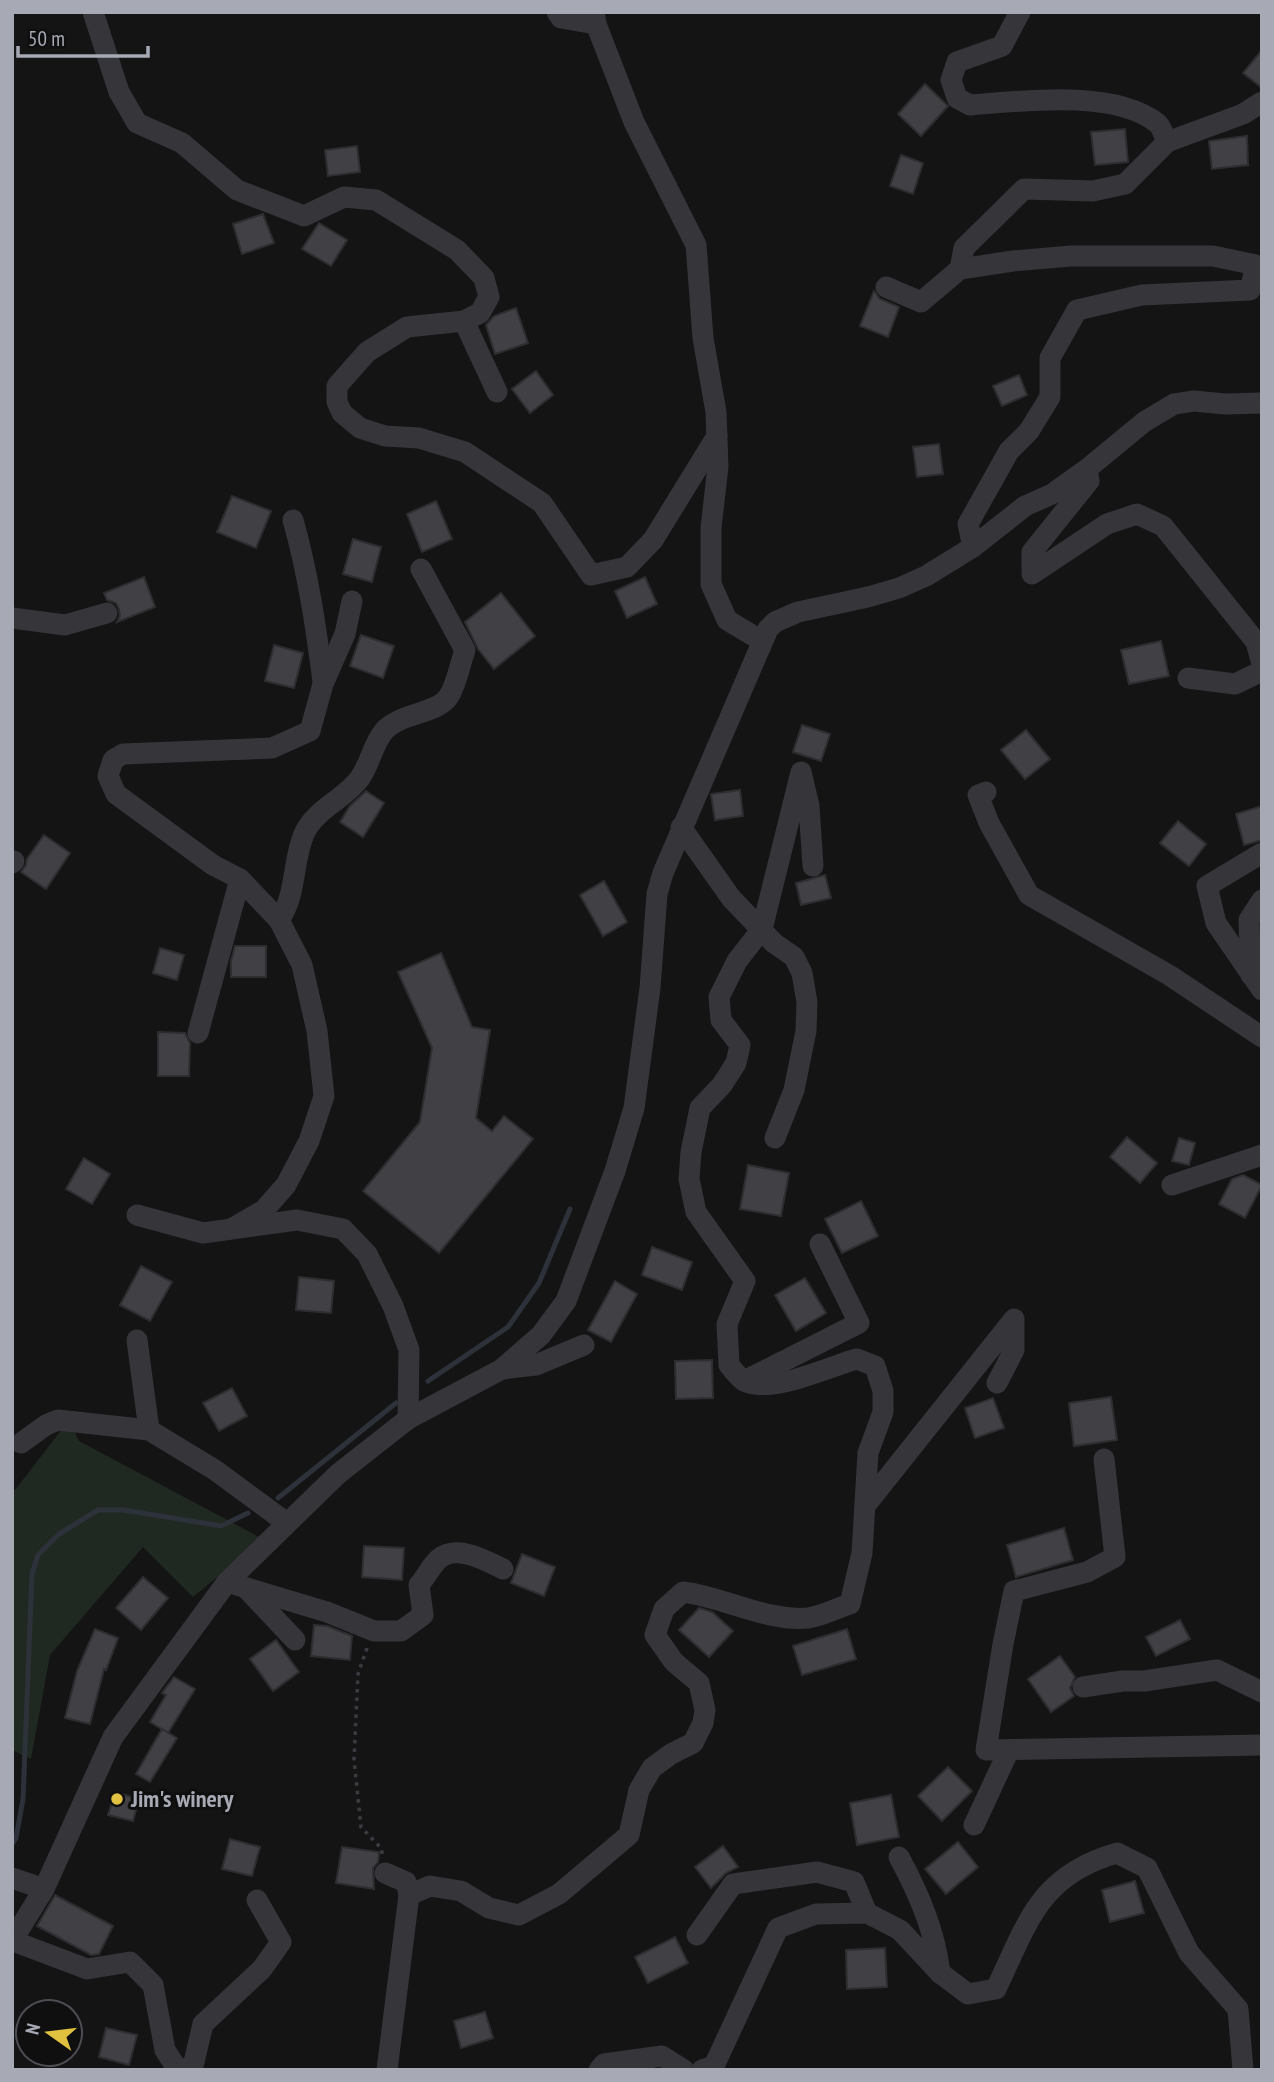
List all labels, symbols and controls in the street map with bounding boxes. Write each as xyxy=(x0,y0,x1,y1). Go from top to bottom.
scale bar xyxy=(18,14,147,58)
text: 50 m xyxy=(28,25,65,52)
place label: Jim's winery xyxy=(130,1783,234,1814)
marker: Jim's winery xyxy=(109,1791,125,1807)
north arrow xyxy=(14,1998,84,2068)
text: N xyxy=(20,2021,45,2037)

